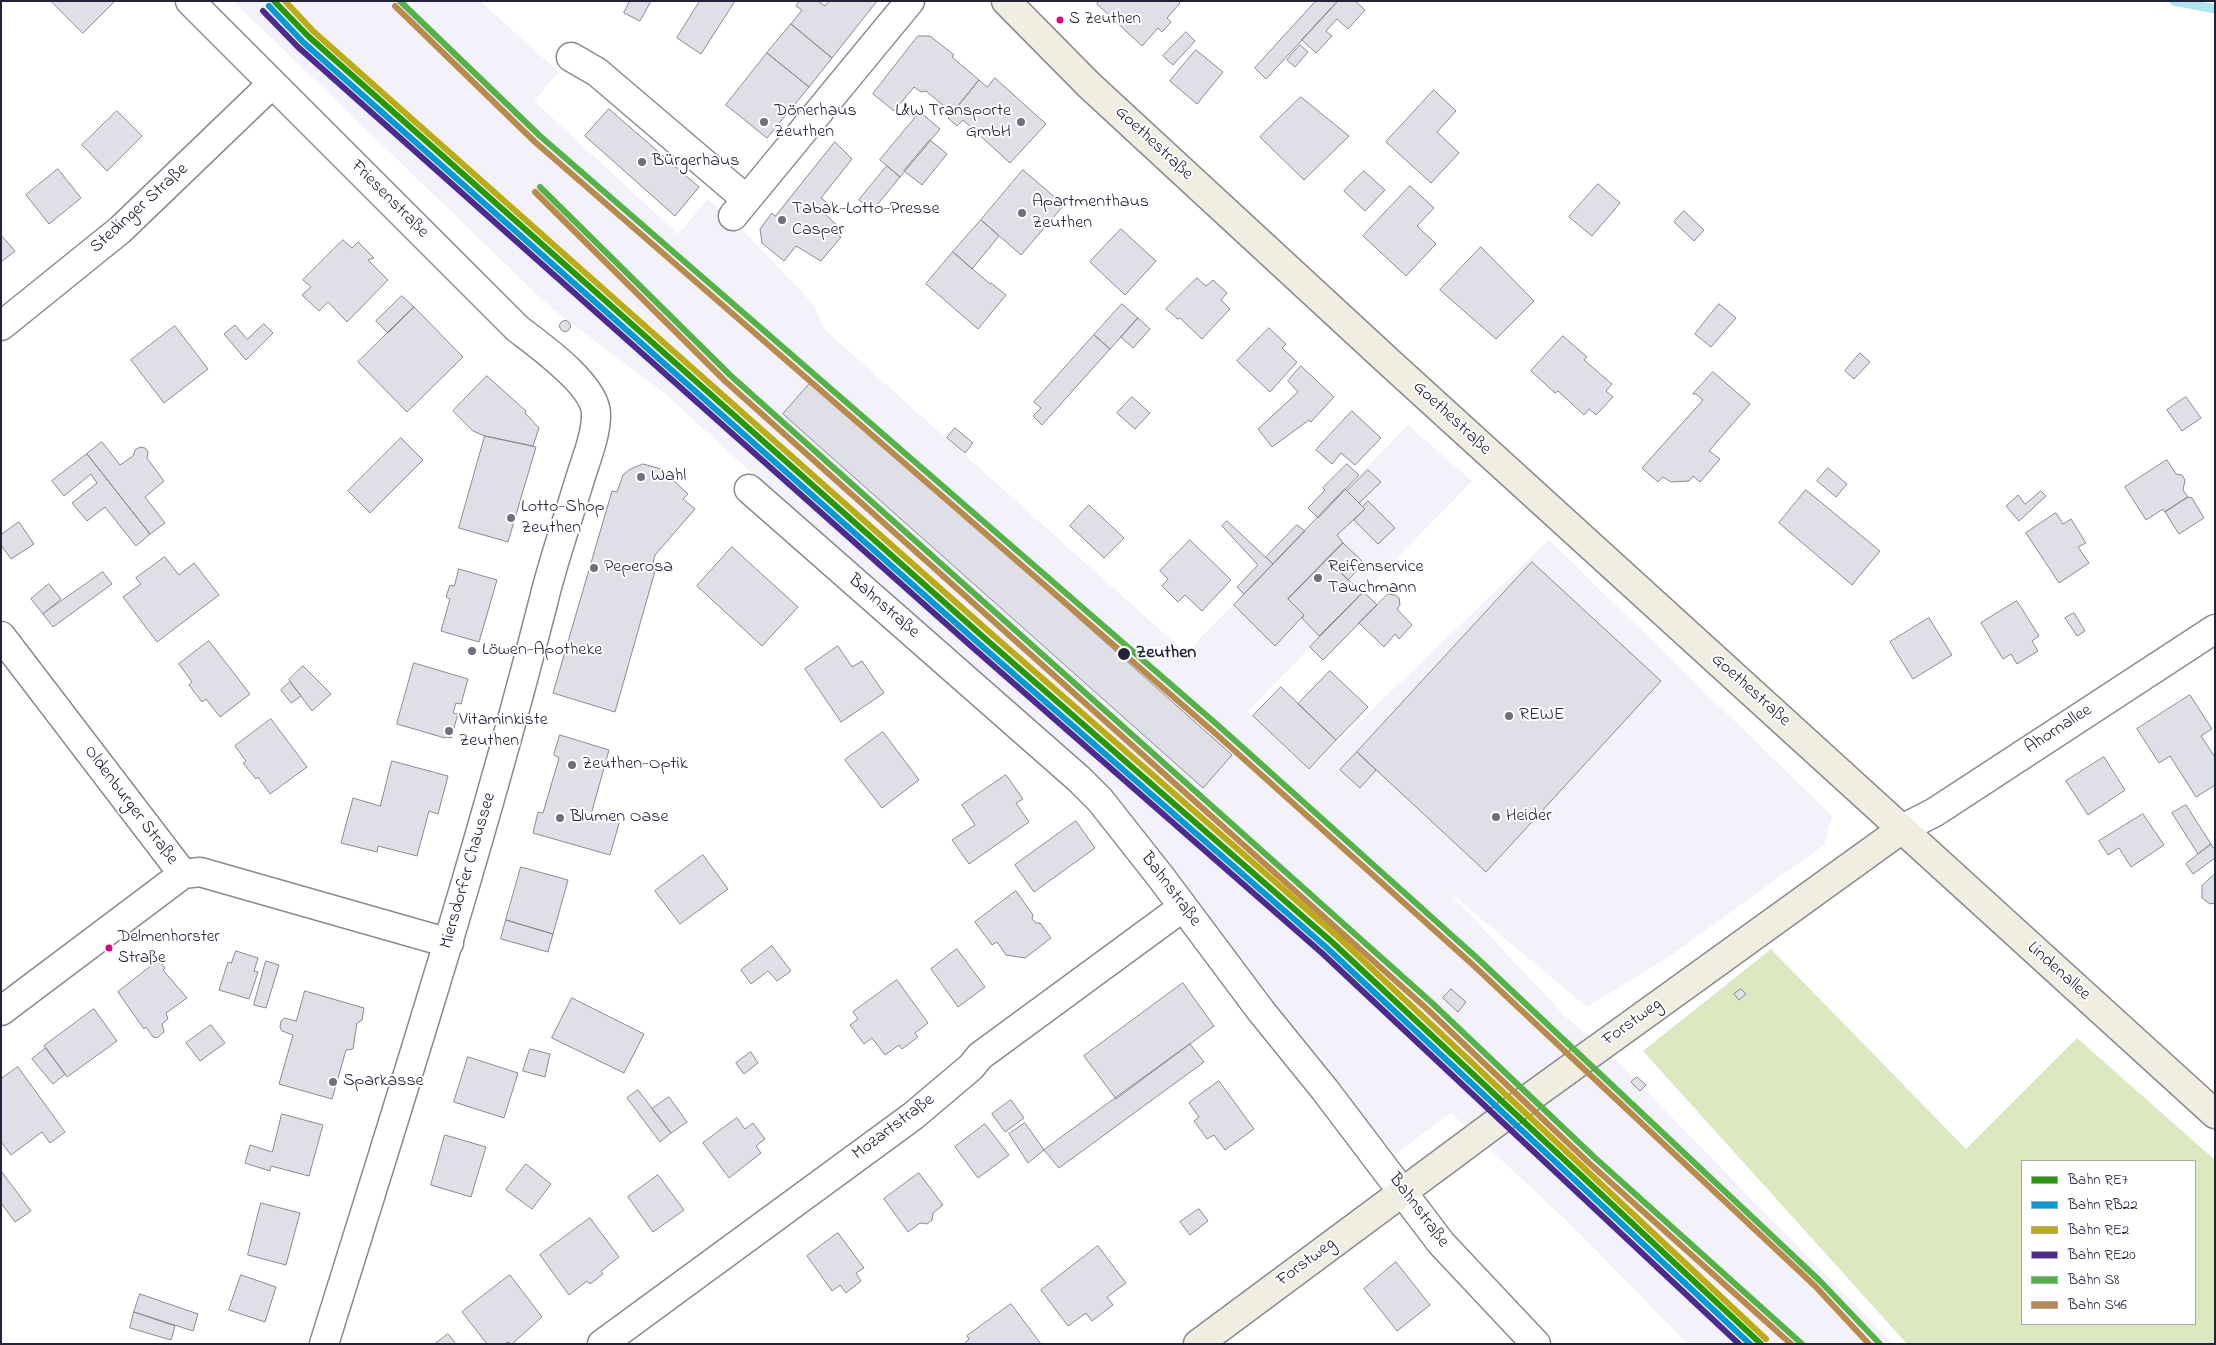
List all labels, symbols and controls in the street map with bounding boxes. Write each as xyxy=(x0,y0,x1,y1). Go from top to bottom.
place label: S Zeuthen xyxy=(1069,10,1141,30)
marker: S Zeuthen xyxy=(1055,15,1065,25)
place label: Dönerhaus Zeuthen xyxy=(774,101,857,144)
place label: L&W Transporte GmbH xyxy=(895,101,1011,144)
street label: Goethestraße xyxy=(1109,102,1197,186)
marker: Dönerhaus Zeuthen xyxy=(758,116,770,128)
marker: L&W Transporte GmbH xyxy=(1015,116,1027,128)
place label: Bürgerhaus xyxy=(652,151,739,173)
marker: Bürgerhaus xyxy=(636,156,648,168)
street label: Friesenstraße xyxy=(346,157,432,243)
street label: Stedinger Straße xyxy=(87,159,193,259)
place label: Apartmenthaus Zeuthen xyxy=(1032,192,1149,234)
place label: Tabak-Lotto-Presse Casper xyxy=(792,199,939,242)
marker: Apartmenthaus Zeuthen xyxy=(1016,207,1028,219)
marker: Tabak-Lotto-Presse Casper xyxy=(776,214,788,226)
street label: Goethestraße xyxy=(1407,377,1495,461)
place label: Wahl xyxy=(651,466,686,488)
marker: Wahl xyxy=(635,471,647,483)
place label: Lotto-Shop Zeuthen xyxy=(521,497,604,540)
marker: Lotto-Shop Zeuthen xyxy=(505,512,517,524)
place label: Peperosa xyxy=(604,557,673,579)
place label: Reifenservice Tauchmann xyxy=(1328,557,1424,600)
marker: Peperosa xyxy=(588,562,600,574)
street label: Bahnstraße xyxy=(843,570,923,644)
marker: Reifenservice Tauchmann xyxy=(1312,572,1324,584)
place label: Löwen-Apotheke xyxy=(482,640,602,662)
place label: Zeuthen xyxy=(1136,643,1196,665)
marker: Löwen-Apotheke xyxy=(466,645,478,657)
marker: Zeuthen xyxy=(1116,646,1132,662)
street label: Goethestraße xyxy=(1706,650,1794,732)
street label: Ahornallee xyxy=(2022,700,2096,760)
place label: REWE xyxy=(1519,705,1565,727)
place label: Vitaminkiste Zeuthen xyxy=(459,710,548,752)
marker: REWE xyxy=(1503,710,1515,722)
marker: Vitaminkiste Zeuthen xyxy=(443,725,455,737)
street label: Oldenburger Straße xyxy=(78,742,182,870)
place label: Zeuthen-Optik xyxy=(582,754,688,776)
marker: Zeuthen-Optik xyxy=(566,759,578,771)
street label: Miersdorfer Chaussee xyxy=(436,790,502,952)
place label: Heider xyxy=(1506,806,1552,828)
place label: Blumen Oase xyxy=(570,807,668,829)
marker: Heider xyxy=(1490,811,1502,823)
marker: Blumen Oase xyxy=(554,812,566,824)
street label: Bahnstraße xyxy=(1135,849,1205,931)
place label: Delmenhorster Straße xyxy=(118,928,220,968)
street label: Lindenallee xyxy=(2022,938,2094,1006)
marker: Delmenhorster Straße xyxy=(104,943,114,953)
street label: Forstweg xyxy=(1599,994,1667,1052)
place label: Sparkasse xyxy=(343,1071,424,1093)
marker: Sparkasse xyxy=(327,1076,339,1088)
street label: Mozartstraße xyxy=(849,1090,939,1166)
legend xyxy=(2021,1160,2196,1325)
text: Bahn RE7 xyxy=(2068,1169,2128,1191)
street label: Bahnstraße xyxy=(1383,1170,1453,1252)
text: Bahn RB22 xyxy=(2068,1194,2138,1216)
text: Bahn RE2 xyxy=(2068,1219,2129,1241)
street label: Forstweg xyxy=(1273,1234,1341,1292)
text: Bahn RE20 xyxy=(2068,1244,2136,1266)
text: Bahn S8 xyxy=(2068,1269,2120,1291)
text: Bahn S46 xyxy=(2068,1294,2127,1316)

